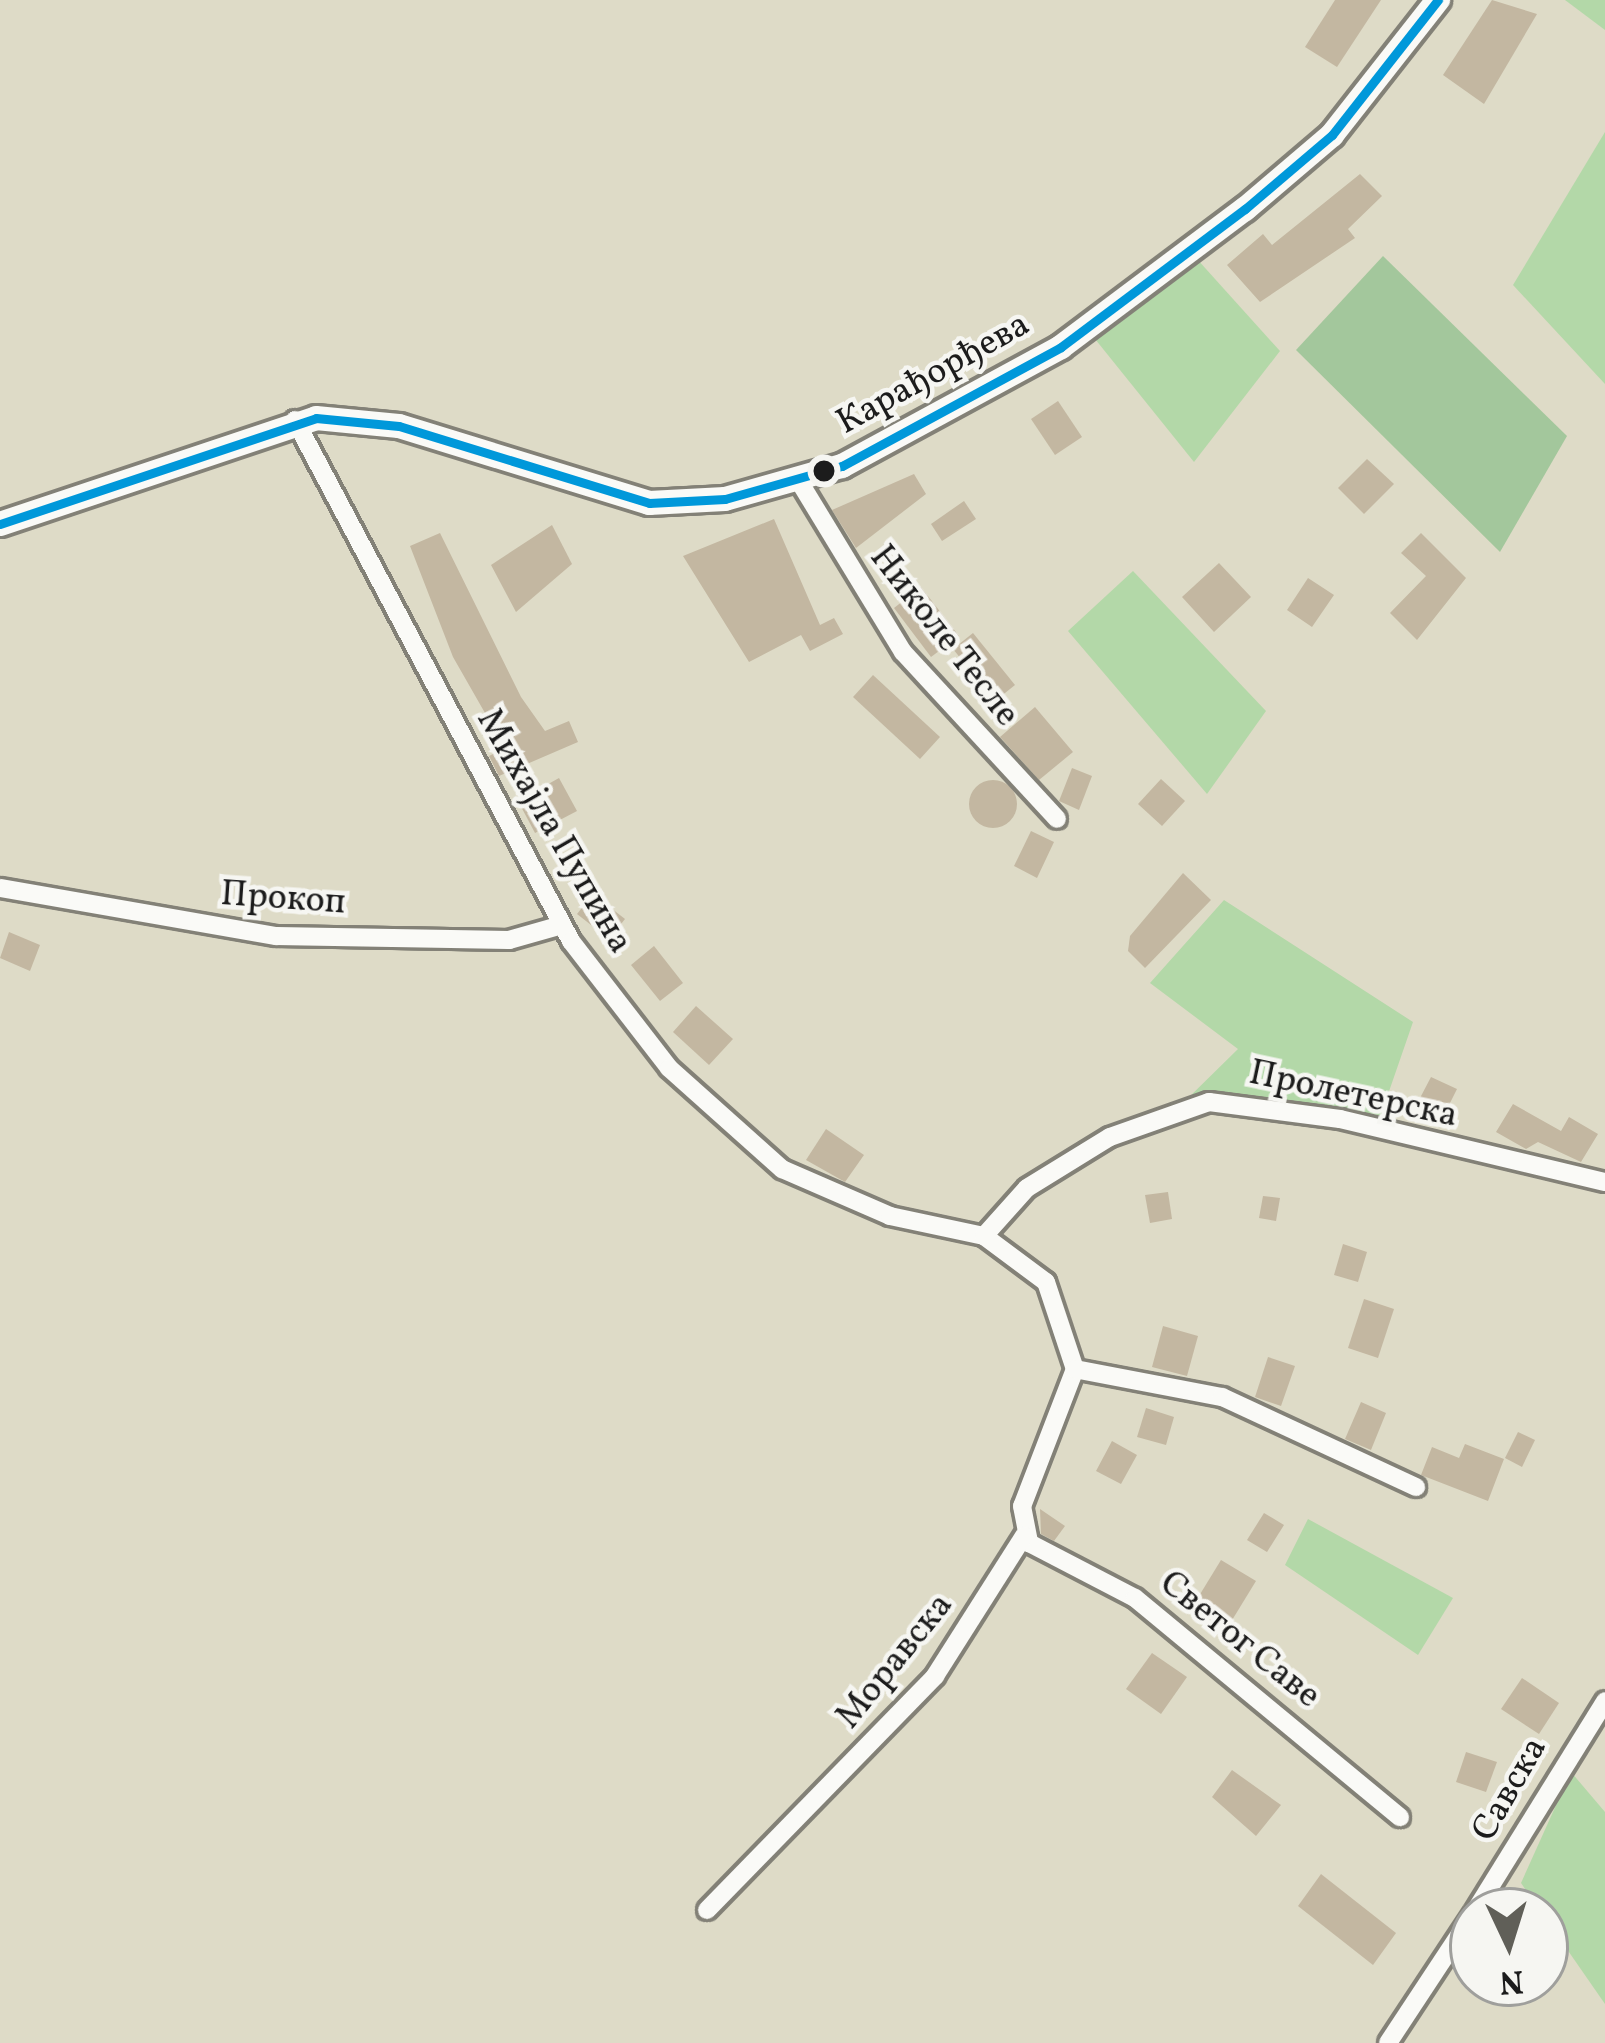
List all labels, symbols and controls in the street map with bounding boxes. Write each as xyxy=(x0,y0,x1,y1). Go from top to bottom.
street label: Карађорђева xyxy=(830,304,1038,446)
unlabelled marker xyxy=(813,460,835,482)
street label: Николе Тесле xyxy=(859,537,1027,737)
street label: Михајла Пупина xyxy=(466,702,640,962)
street label: Прокоп xyxy=(219,874,347,926)
street label: Пролетерска xyxy=(1245,1053,1461,1139)
street label: Светог Саве xyxy=(1149,1563,1329,1719)
street label: Моравска xyxy=(828,1585,964,1739)
street label: Савска xyxy=(1464,1730,1558,1850)
north arrow xyxy=(1449,1887,1569,2007)
text: N xyxy=(1498,1956,1525,2004)

